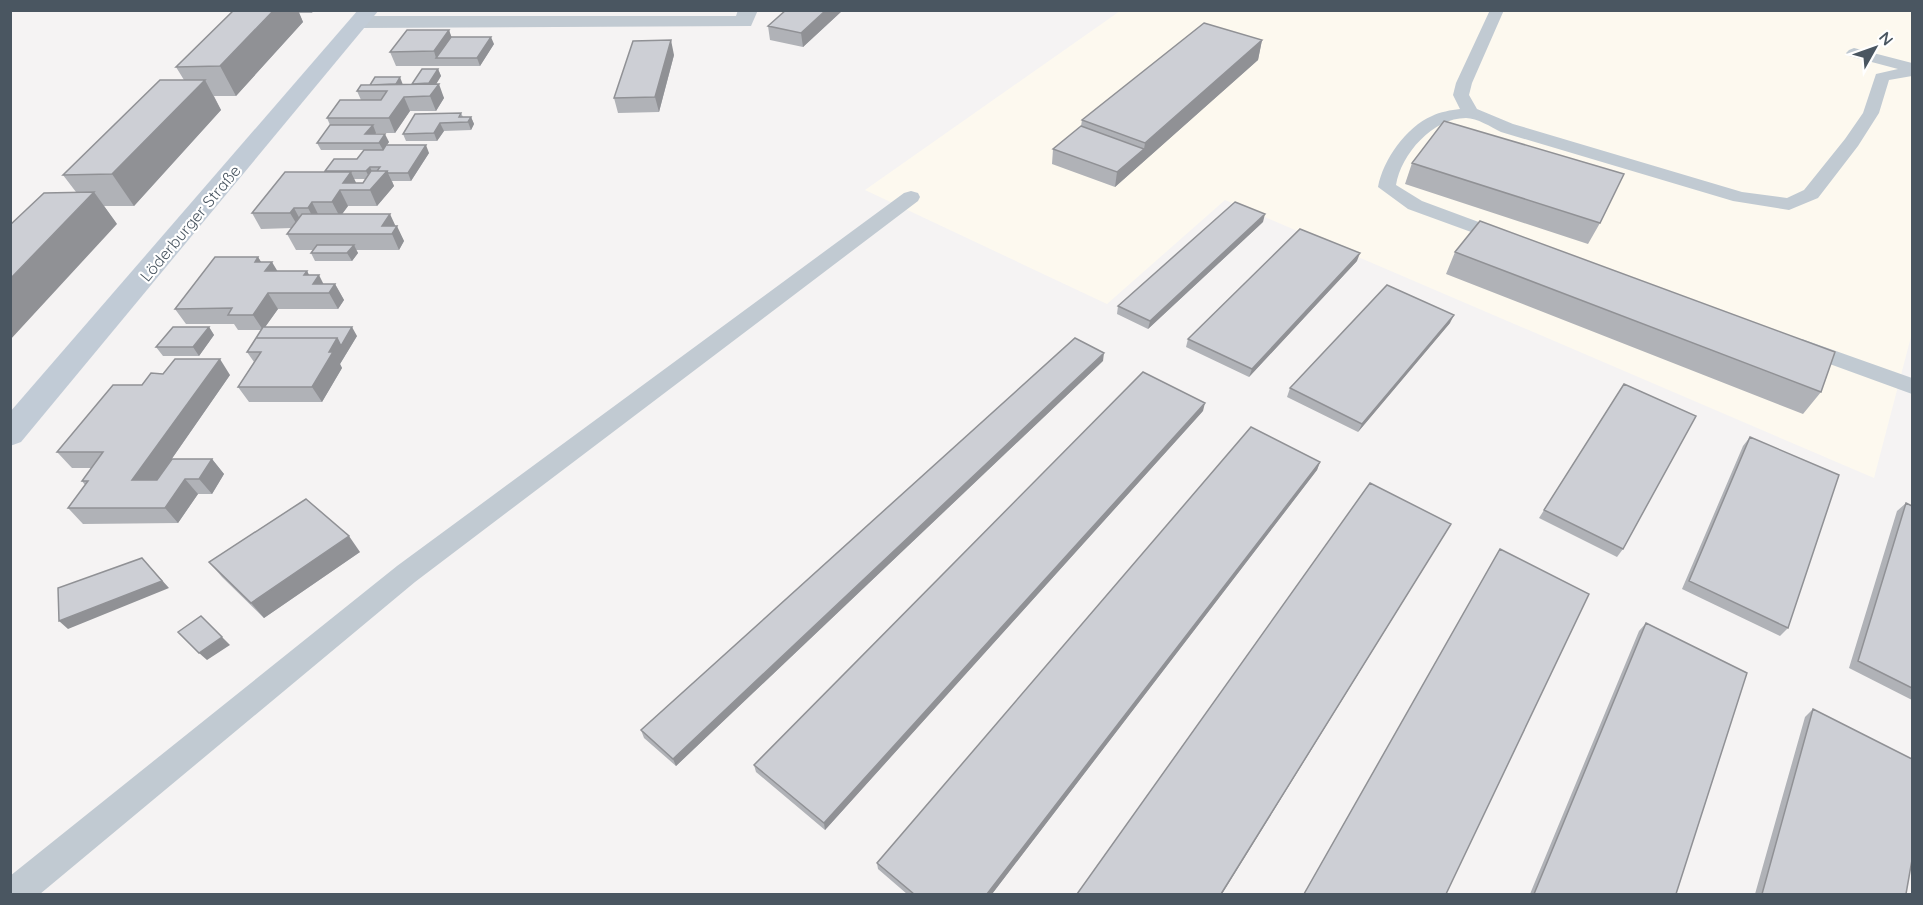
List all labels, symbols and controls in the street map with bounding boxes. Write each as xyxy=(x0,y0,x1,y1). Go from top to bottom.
north arrow xyxy=(1845,18,1905,78)
text: N xyxy=(1875,27,1898,49)
street label: Löderburger Straße xyxy=(135,161,245,285)

